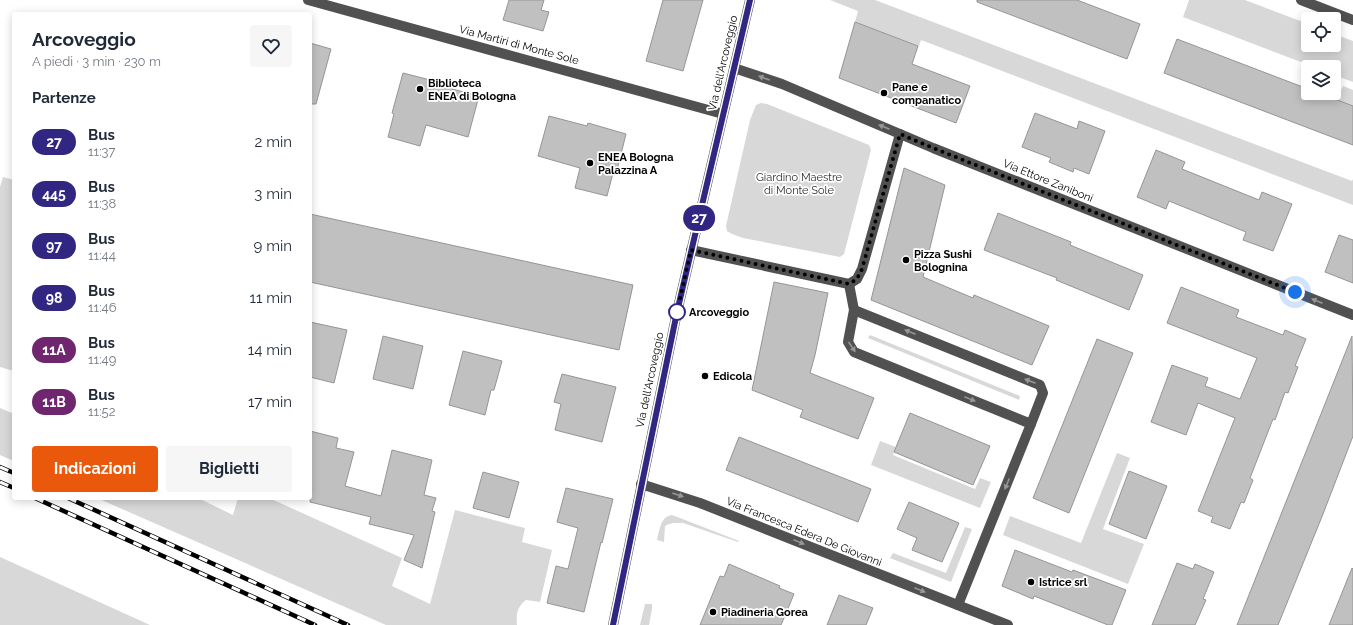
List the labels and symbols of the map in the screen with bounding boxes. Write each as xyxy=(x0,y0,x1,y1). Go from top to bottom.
street label: Via dell'Arcoveggio xyxy=(706,14,740,112)
street label: Via Martiri di Monte Sole xyxy=(458,23,581,67)
one-way arrow xyxy=(758,75,770,81)
place label: Biblioteca ENEA di Bologna xyxy=(428,77,516,103)
place label: Pane e companatico xyxy=(892,81,961,107)
marker: Biblioteca ENEA di Bologna xyxy=(415,84,425,94)
marker: Pane e companatico xyxy=(879,88,889,98)
one-way arrow xyxy=(879,124,890,130)
place label: ENEA Bologna Palazzina A xyxy=(598,151,674,177)
street label: Via Ettore Zaniboni xyxy=(1001,157,1095,205)
marker: ENEA Bologna Palazzina A xyxy=(585,158,595,168)
park label: Giardino Maestre di Monte Sole xyxy=(756,171,843,197)
line badge: 27 xyxy=(681,205,717,231)
place label: Pizza Sushi Bolognina xyxy=(914,248,972,274)
marker: Pizza Sushi Bolognina xyxy=(901,255,911,265)
your location xyxy=(1285,282,1305,302)
one-way arrow xyxy=(1311,298,1322,304)
marker: Arcoveggio xyxy=(668,303,686,321)
place label: Arcoveggio xyxy=(689,306,749,319)
one-way arrow xyxy=(904,329,915,335)
street label: Via dell'Arcoveggio xyxy=(634,331,667,429)
one-way arrow xyxy=(848,341,856,352)
place label: Edicola xyxy=(713,370,752,383)
marker: Edicola xyxy=(700,371,710,381)
one-way arrow xyxy=(1023,378,1035,384)
one-way arrow xyxy=(964,396,975,402)
one-way arrow xyxy=(1003,478,1009,490)
one-way arrow xyxy=(672,493,684,499)
street label: Via Francesca Edera De Giovanni xyxy=(724,495,884,569)
one-way arrow xyxy=(793,540,805,546)
place label: Istrice srl xyxy=(1039,576,1088,589)
marker: Istrice srl xyxy=(1026,577,1036,587)
one-way arrow xyxy=(914,588,926,594)
place label: Piadineria Gorea xyxy=(721,606,808,619)
marker: Piadineria Gorea xyxy=(708,607,718,617)

